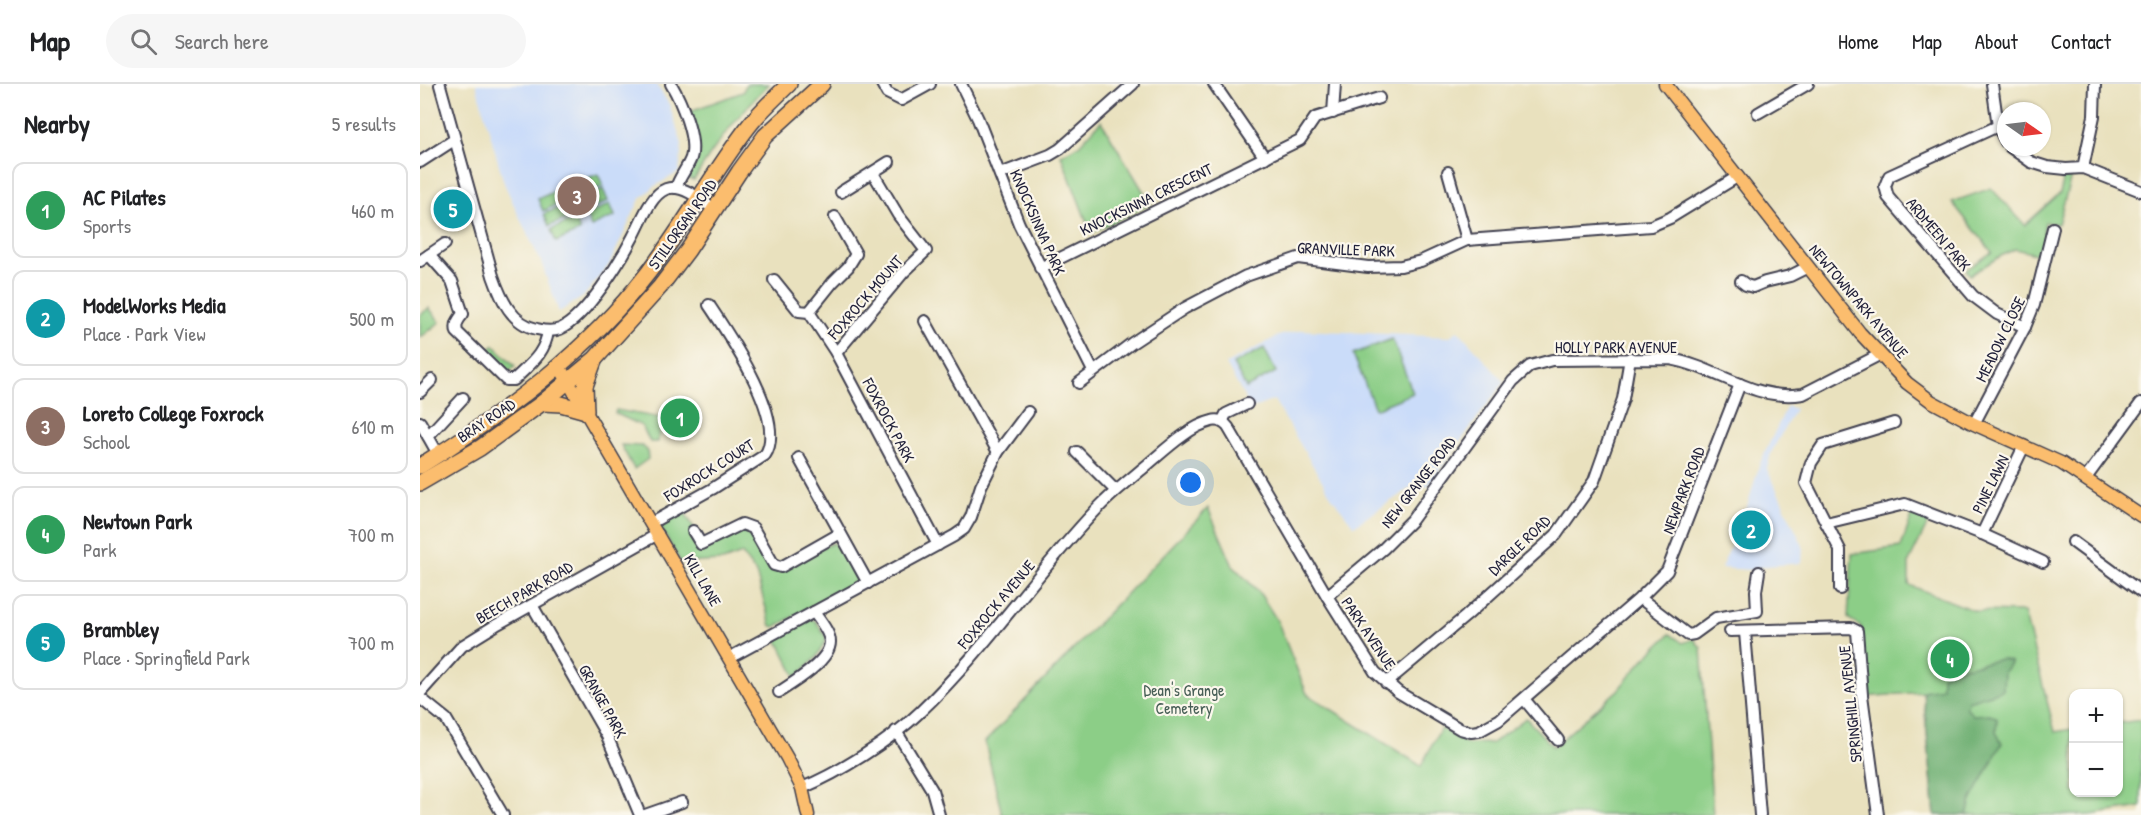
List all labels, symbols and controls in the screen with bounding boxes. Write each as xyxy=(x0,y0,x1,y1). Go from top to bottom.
search box xyxy=(106,14,526,68)
text: Map xyxy=(30,22,70,60)
icon: search xyxy=(127,25,160,58)
text: Search here xyxy=(175,26,269,56)
text: Home xyxy=(1838,27,1879,56)
text: Map xyxy=(1912,27,1942,56)
text: About xyxy=(1975,27,2018,56)
text: Contact xyxy=(2051,27,2111,56)
north arrow xyxy=(1997,102,2051,156)
text: Nearby xyxy=(24,106,90,141)
text: 5 results xyxy=(332,110,396,137)
street label: KNOCKSINNA CRESCENT xyxy=(1076,157,1216,241)
street label: KNOCKSINNA PARK xyxy=(1005,166,1071,279)
pin: 3 xyxy=(558,174,596,218)
street label: STILLORGAN ROAD xyxy=(643,174,722,274)
text: AC Pilates xyxy=(83,182,166,212)
pin: 5 xyxy=(434,186,472,232)
street label: ARDMEEN PARK xyxy=(1902,193,1977,276)
text: 1 xyxy=(42,197,49,224)
text: 460 m xyxy=(351,197,394,224)
text: Sports xyxy=(83,212,131,239)
street label: GRANVILLE PARK xyxy=(1297,236,1396,262)
street label: NEWTOWNPARK AVENUE xyxy=(1805,239,1913,363)
street label: FOXROCK MOUNT xyxy=(822,250,908,344)
text: ModelWorks Media xyxy=(83,290,226,320)
street label: MEADOW CLOSE xyxy=(1970,293,2030,385)
text: 2 xyxy=(41,305,50,332)
text: 500 m xyxy=(349,305,394,332)
text: Place · Park View xyxy=(83,320,206,347)
street label: HOLLY PARK AVENUE xyxy=(1555,336,1677,358)
street label: FOXROCK PARK xyxy=(857,373,921,467)
street label: BRAY ROAD xyxy=(453,392,520,447)
pin: 1 xyxy=(660,396,700,440)
text: Loreto College Foxrock xyxy=(83,398,264,428)
text: 3 xyxy=(41,413,50,440)
text: 610 m xyxy=(352,413,394,440)
text: School xyxy=(83,428,130,455)
street label: NEW GRANGE ROAD xyxy=(1375,431,1461,532)
street label: FOXROCK COURT xyxy=(659,433,759,507)
street label: NEWPARK ROAD xyxy=(1656,443,1710,537)
street label: PINE LAWN xyxy=(1966,451,2014,517)
your location xyxy=(1176,468,1205,497)
text: Newtown Park xyxy=(83,506,192,536)
pin: 2 xyxy=(1732,508,1770,552)
street label: DARGLE ROAD xyxy=(1483,510,1555,580)
text: 4 xyxy=(42,521,49,548)
text: 700 m xyxy=(348,521,394,548)
text: Park xyxy=(83,536,116,563)
street label: KILL LANE xyxy=(679,550,727,610)
street label: BEECH PARK ROAD xyxy=(471,555,577,629)
street label: FOXROCK AVENUE xyxy=(952,555,1040,654)
street label: PARK AVENUE xyxy=(1337,592,1401,674)
text: Brambley xyxy=(83,614,159,644)
text: 5 xyxy=(41,629,50,656)
text: 700 m xyxy=(348,629,394,656)
pin: 4 xyxy=(1930,636,1970,682)
text: Place · Springfield Park xyxy=(83,644,250,671)
street label: SPRINGHILL AVENUE xyxy=(1833,644,1867,764)
street label: GRANGE PARK xyxy=(574,660,633,742)
park label: Dean's Grange Cemetery xyxy=(1144,679,1225,719)
map controls xyxy=(2069,689,2123,797)
button: + xyxy=(2069,689,2123,743)
button: − xyxy=(2069,743,2123,797)

